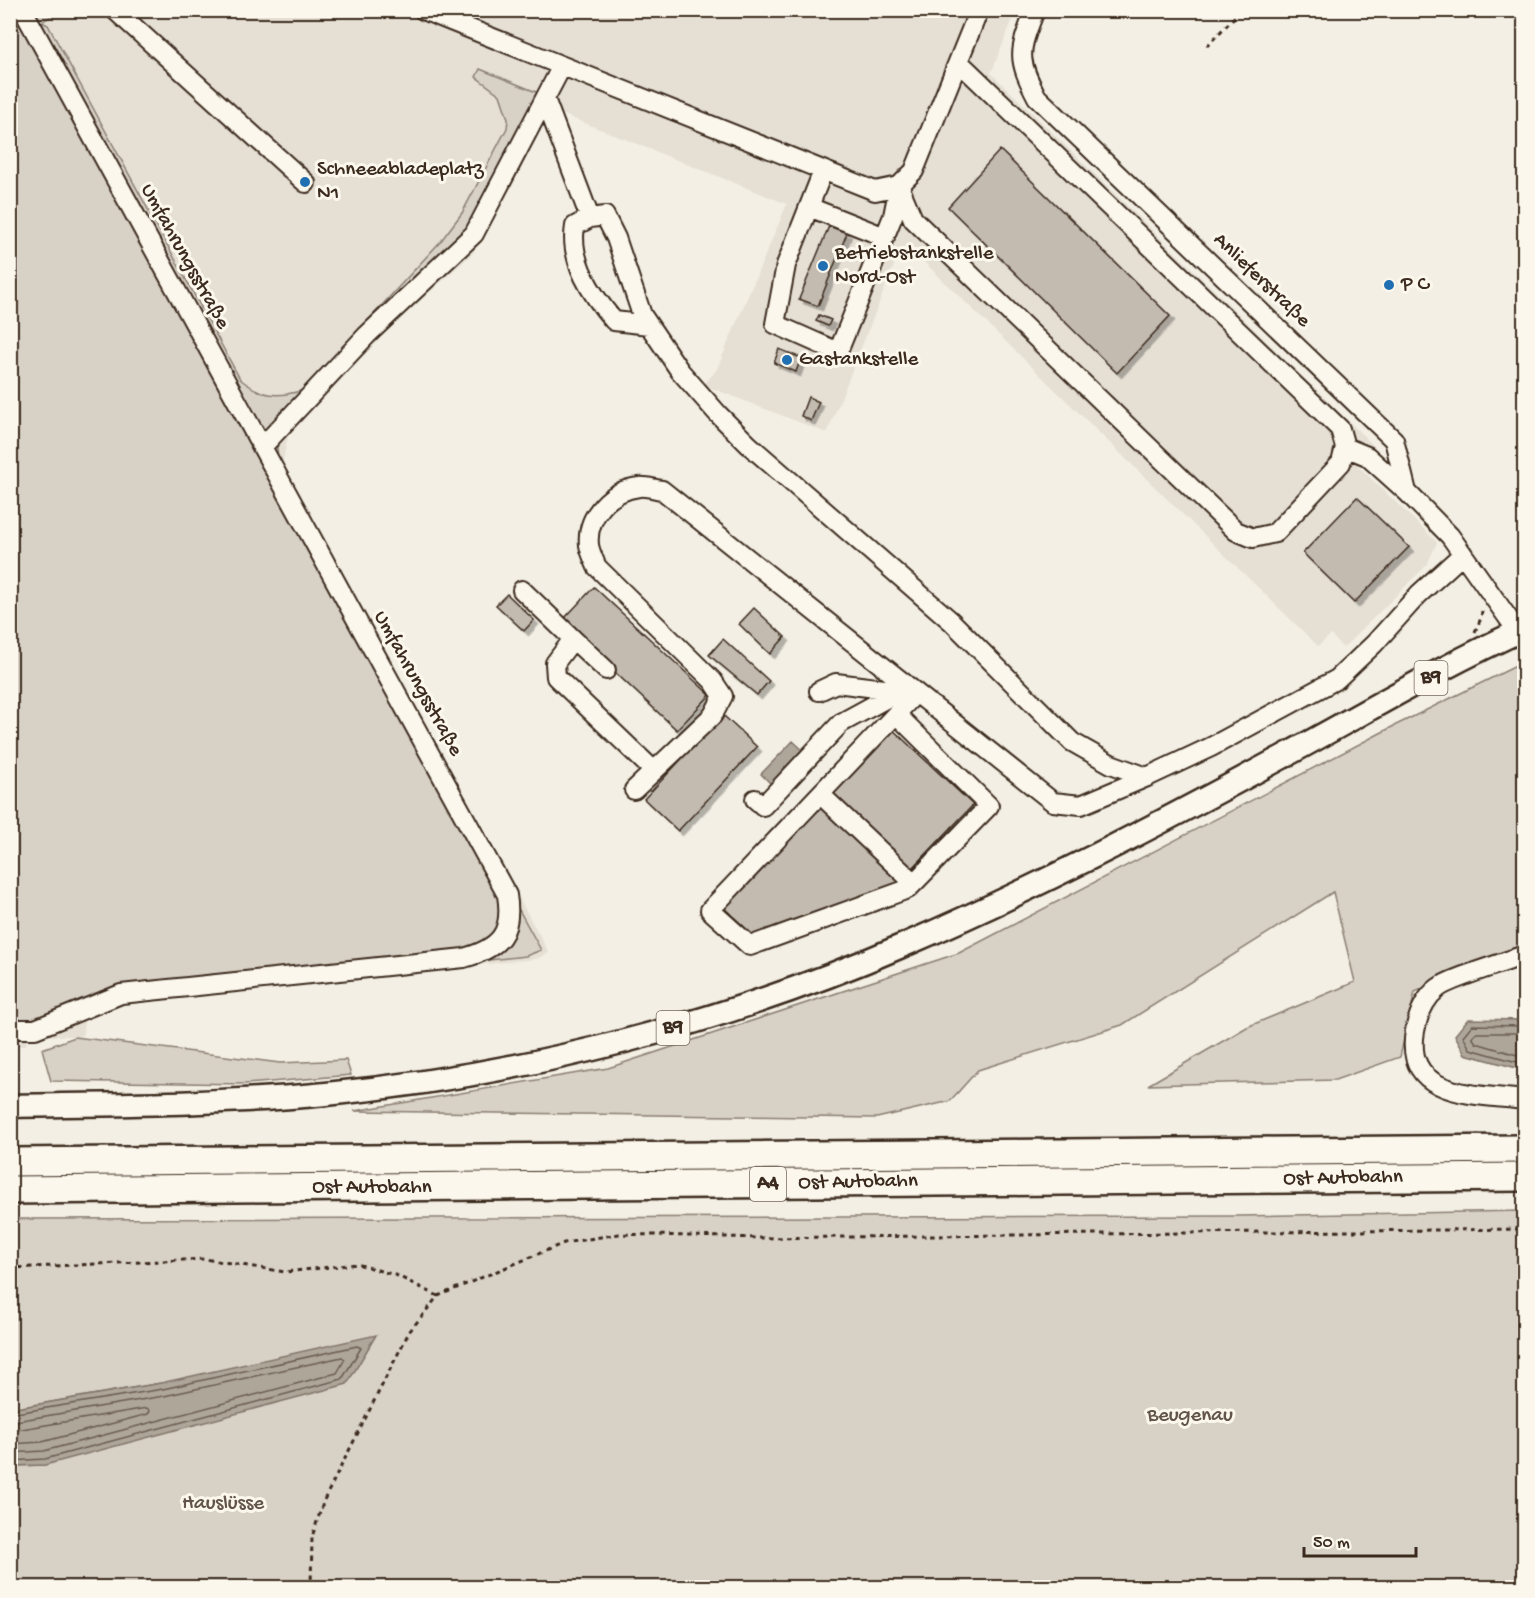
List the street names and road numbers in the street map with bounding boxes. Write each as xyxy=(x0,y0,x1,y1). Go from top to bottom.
street label: Umfahrungsstraße xyxy=(134,180,235,335)
street label: Anlieferstraße xyxy=(1207,228,1316,335)
street label: Umfahrungsstraße xyxy=(367,607,468,762)
road number: B9 xyxy=(1414,661,1448,695)
road number: B9 xyxy=(656,1011,690,1045)
street label: Ost Autobahn xyxy=(1283,1165,1403,1193)
road number: A4 xyxy=(750,1167,786,1201)
street label: Ost Autobahn xyxy=(798,1169,918,1197)
street label: Ost Autobahn xyxy=(312,1176,432,1201)

